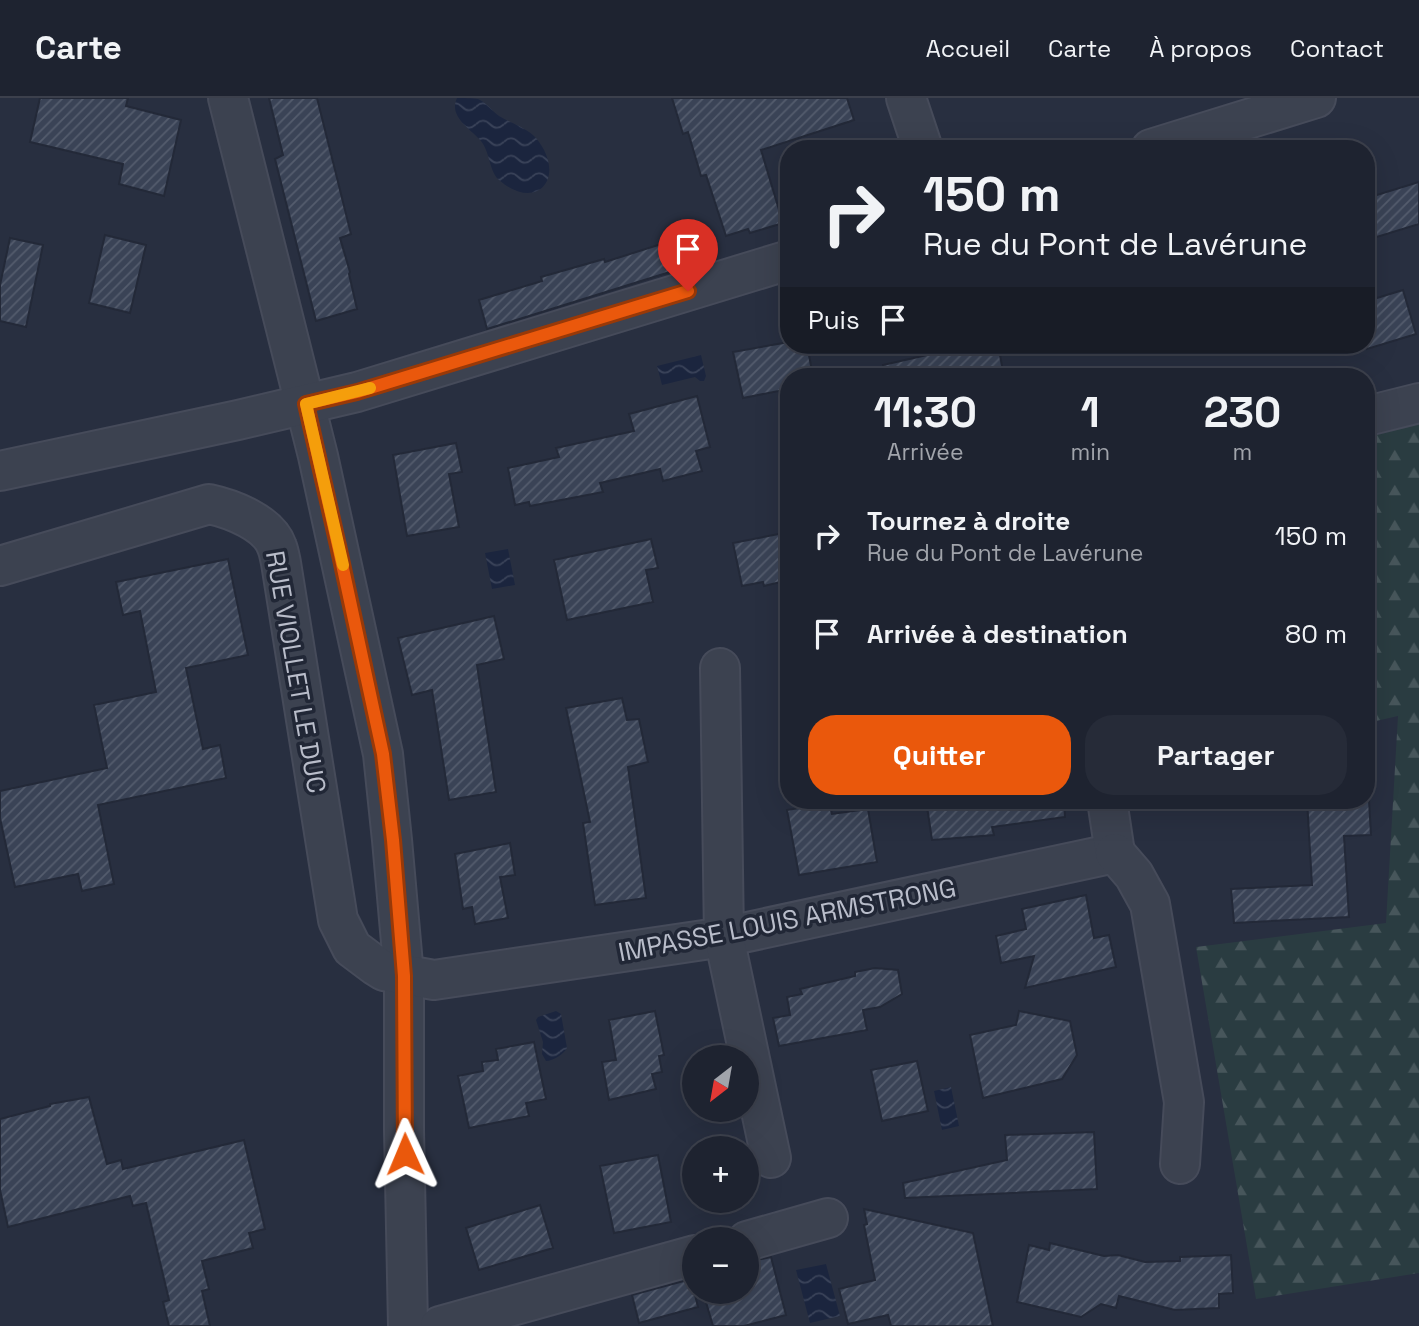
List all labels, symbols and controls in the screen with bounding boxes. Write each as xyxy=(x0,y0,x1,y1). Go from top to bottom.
text: Carte xyxy=(35,27,122,69)
text: Accueil xyxy=(926,33,1010,64)
text: Carte xyxy=(1048,33,1111,64)
text: À propos xyxy=(1149,33,1252,64)
text: Contact xyxy=(1290,33,1384,64)
text: 150 m xyxy=(923,163,1061,225)
icon: right xyxy=(808,168,899,259)
pin xyxy=(658,219,718,291)
text: Rue du Pont de Lavérune xyxy=(923,224,1308,264)
icon: arrive xyxy=(669,230,707,268)
icon: arrive xyxy=(874,301,912,339)
text: Puis xyxy=(808,303,860,337)
text: 11:30 xyxy=(874,386,977,439)
text: 1 xyxy=(1081,386,1100,439)
text: 230 xyxy=(1204,386,1281,439)
text: Arrivée xyxy=(887,437,964,467)
text: min xyxy=(1071,437,1110,467)
text: m xyxy=(1233,437,1252,467)
text: Tournez à droite xyxy=(867,504,1070,538)
icon: right xyxy=(808,517,846,555)
text: 150 m xyxy=(1275,519,1347,553)
text: Rue du Pont de Lavérune xyxy=(867,538,1143,568)
street label: RUE VIOLLET LE DUC xyxy=(258,548,334,796)
icon: arrive xyxy=(808,615,846,653)
text: Arrivée à destination xyxy=(867,617,1128,651)
text: 80 m xyxy=(1285,617,1347,651)
button: Quitter xyxy=(808,715,1071,795)
button: Partager xyxy=(1085,715,1347,795)
street label: IMPASSE LOUIS ARMSTRONG xyxy=(615,871,959,969)
north arrow xyxy=(682,1045,760,1122)
map controls xyxy=(682,1045,759,1304)
position arrow xyxy=(368,1117,442,1191)
button: + xyxy=(682,1136,759,1213)
button: − xyxy=(682,1227,759,1304)

